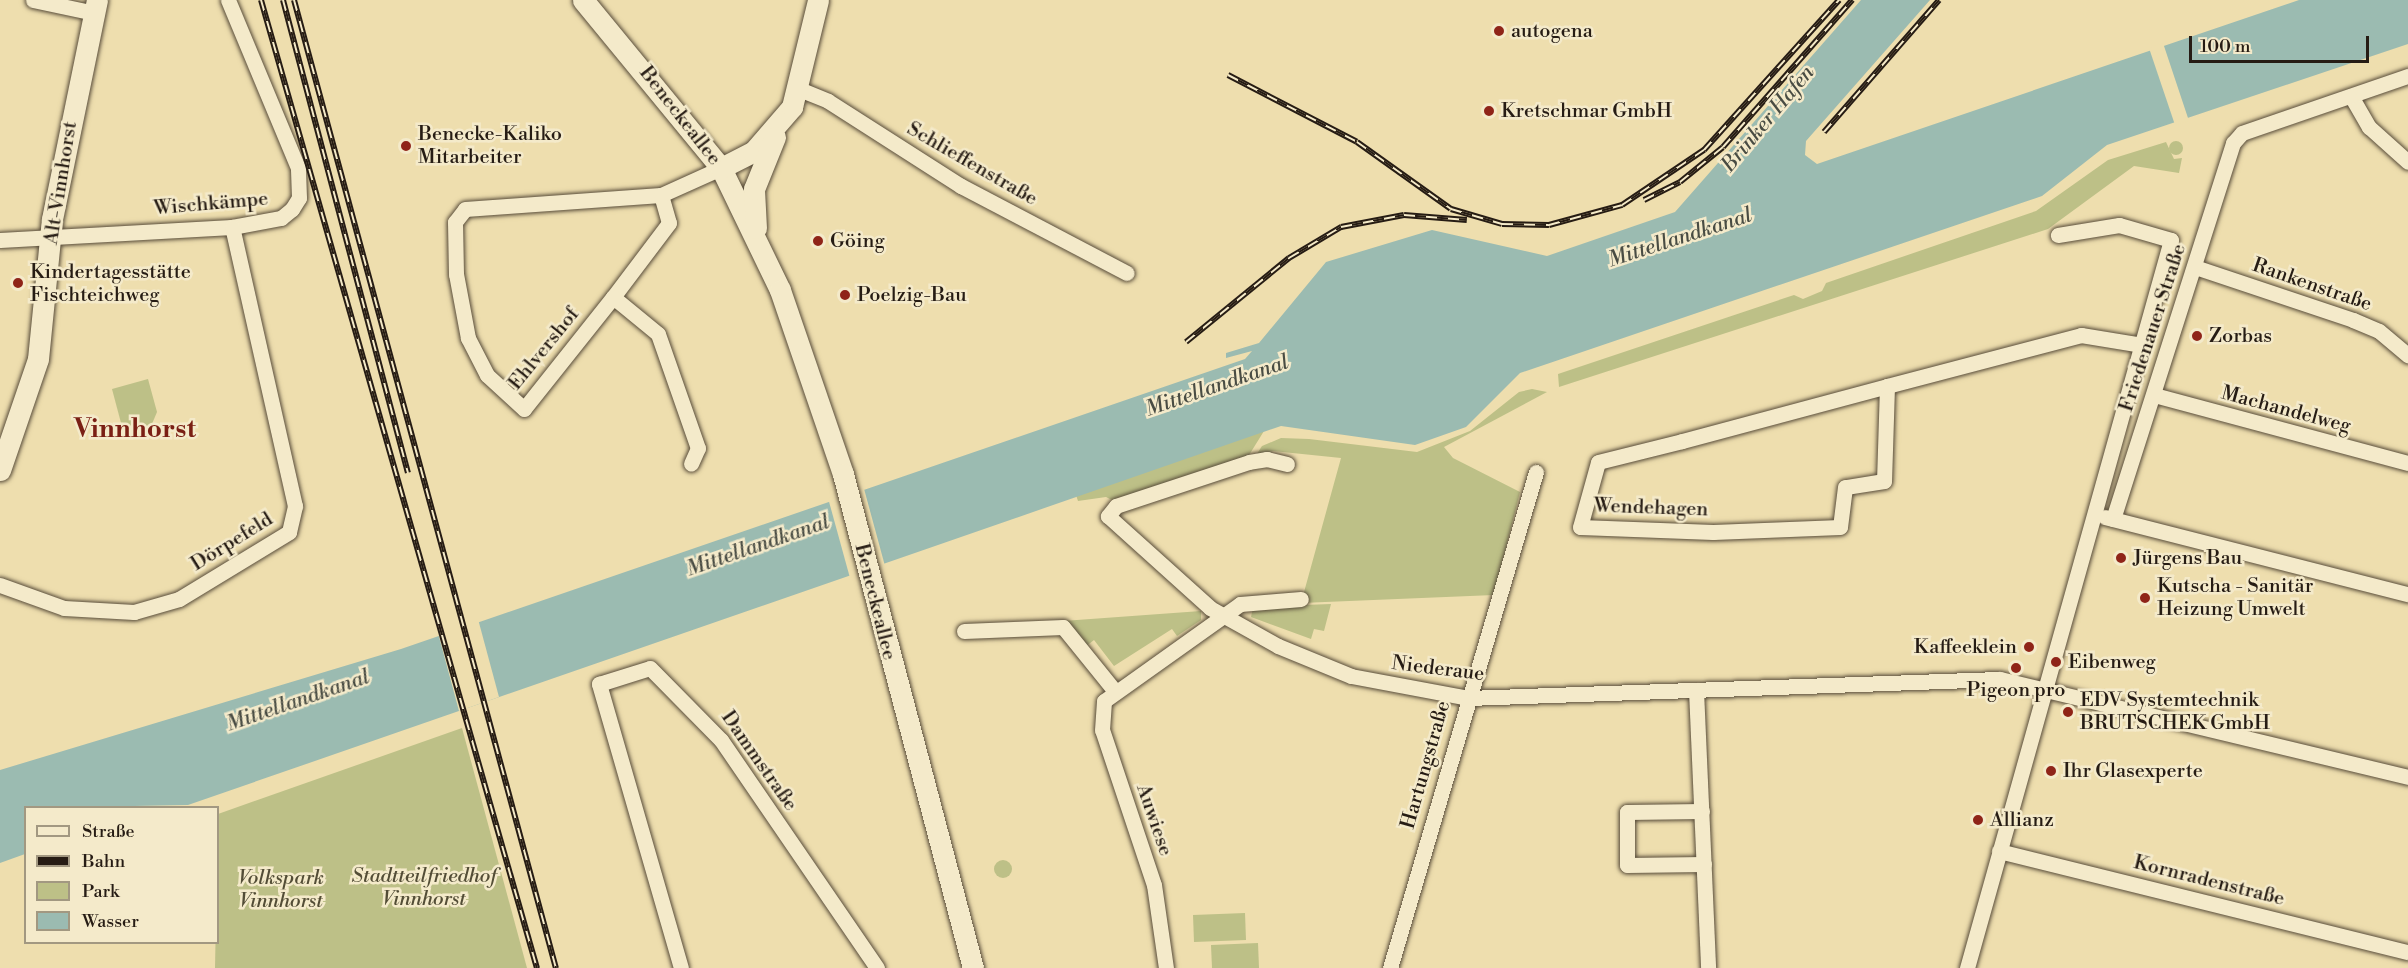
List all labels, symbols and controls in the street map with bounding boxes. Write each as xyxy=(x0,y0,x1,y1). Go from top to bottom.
place label: autogena xyxy=(1511,19,1593,43)
marker: autogena xyxy=(1492,24,1506,38)
scale bar xyxy=(2192,24,2372,62)
text: 100 m xyxy=(2200,35,2251,58)
water label: Brinker Hafen xyxy=(1716,61,1820,177)
street label: Beneckeallee xyxy=(634,62,726,170)
place label: Kretschmar GmbH xyxy=(1501,99,1672,123)
marker: Kretschmar GmbH xyxy=(1482,104,1496,118)
street label: Schlieffenstraße xyxy=(903,117,1041,211)
street label: Alt-Vinnhorst xyxy=(39,120,83,246)
place label: Benecke-Kaliko Mitarbeiter xyxy=(418,122,562,169)
marker: Benecke-Kaliko Mitarbeiter xyxy=(399,139,413,153)
street label: Wischkämpe xyxy=(153,187,269,221)
water label: Mittellandkanal xyxy=(1605,203,1755,273)
place label: Göing xyxy=(830,229,885,253)
marker: Göing xyxy=(811,234,825,248)
street label: Friedenauer Straße xyxy=(2115,241,2191,415)
street label: Rankenstraße xyxy=(2249,253,2375,317)
place label: Kindertagesstätte Fischteichweg xyxy=(30,260,191,307)
marker: Kindertagesstätte Fischteichweg xyxy=(11,276,25,290)
place label: Poelzig-Bau xyxy=(857,283,967,307)
marker: Poelzig-Bau xyxy=(838,288,852,302)
street label: Ehlvershof xyxy=(504,303,584,395)
place label: Zorbas xyxy=(2209,324,2272,348)
marker: Zorbas xyxy=(2190,329,2204,343)
water label: Mittellandkanal xyxy=(1142,350,1292,422)
street label: Machandelweg xyxy=(2219,381,2353,439)
district label: Vinnhorst xyxy=(74,414,196,446)
street label: Wendehagen xyxy=(1593,494,1709,522)
street label: Dörpefeld xyxy=(187,507,277,577)
water label: Mittellandkanal xyxy=(683,510,833,582)
street label: Beneckeallee xyxy=(849,541,901,663)
place label: Jürgens Bau xyxy=(2133,546,2242,570)
marker: Jürgens Bau xyxy=(2114,551,2128,565)
place label: Kutscha - Sanitär Heizung Umwelt xyxy=(2157,574,2313,621)
marker: Kutscha - Sanitär Heizung Umwelt xyxy=(2138,591,2152,605)
place label: Kaffeeklein xyxy=(1914,635,2017,659)
marker: Kaffeeklein xyxy=(2022,640,2036,654)
place label: Eibenweg xyxy=(2068,650,2156,674)
street label: Niederaue xyxy=(1390,651,1486,687)
marker: Eibenweg xyxy=(2049,655,2063,669)
marker: Pigeon pro xyxy=(2009,661,2023,675)
water label: Mittellandkanal xyxy=(223,665,373,737)
place label: Pigeon pro xyxy=(1967,678,2065,702)
place label: EDV Systemtechnik BRUTSCHEK GmbH xyxy=(2080,688,2270,735)
street label: Hartungstraße xyxy=(1396,698,1456,832)
marker: EDV Systemtechnik BRUTSCHEK GmbH xyxy=(2061,705,2075,719)
street label: Dammstraße xyxy=(716,706,802,816)
place label: Ihr Glasexperte xyxy=(2063,759,2203,783)
marker: Ihr Glasexperte xyxy=(2044,764,2058,778)
street label: Auwiese xyxy=(1131,781,1177,859)
legend xyxy=(24,806,219,944)
place label: Allianz xyxy=(1990,808,2054,832)
marker: Allianz xyxy=(1971,813,1985,827)
text: Straße xyxy=(82,820,135,843)
text: Bahn xyxy=(82,850,125,873)
street label: Kornradenstraße xyxy=(2131,851,2287,911)
park label: Stadtteilfriedhof Vinnhorst xyxy=(352,864,496,911)
park label: Volkspark Vinnhorst xyxy=(238,867,324,914)
text: Park xyxy=(82,880,119,903)
text: Wasser xyxy=(82,910,139,933)

